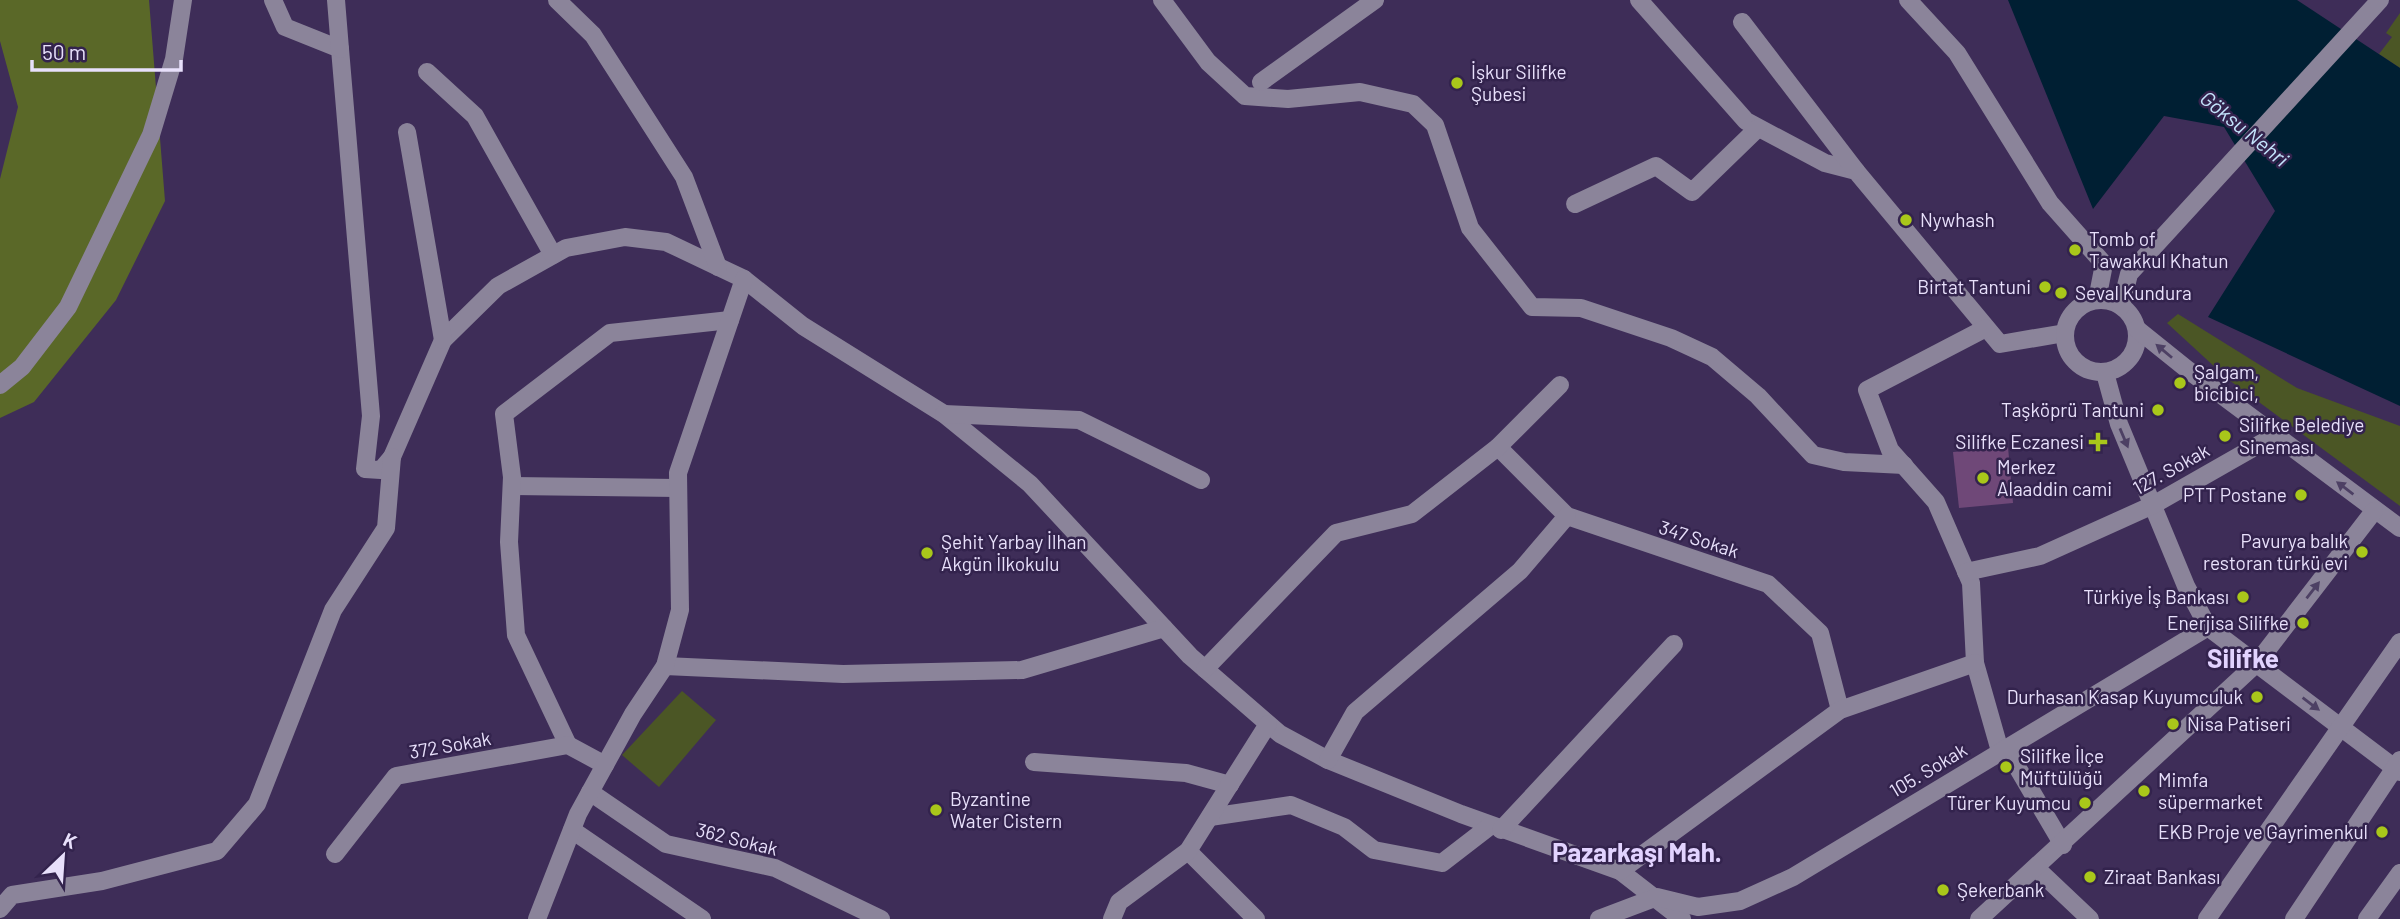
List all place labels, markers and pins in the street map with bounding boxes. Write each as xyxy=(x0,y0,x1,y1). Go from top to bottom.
place label: İşkur Silifke Şubesi xyxy=(1471,60,1567,105)
marker: İşkur Silifke Şubesi xyxy=(1449,75,1465,91)
place label: Nywhash xyxy=(1920,208,1995,231)
marker: Nywhash xyxy=(1898,212,1914,228)
place label: Tomb of Tawakkul Khatun xyxy=(2089,227,2229,272)
marker: Tomb of Tawakkul Khatun xyxy=(2067,242,2083,258)
place label: Birtat Tantuni xyxy=(1917,275,2031,298)
marker: Birtat Tantuni xyxy=(2037,279,2053,295)
place label: Seval Kundura xyxy=(2075,281,2192,304)
marker: Seval Kundura xyxy=(2053,285,2069,301)
place label: Şalgam, bicibici, xyxy=(2194,360,2259,405)
marker: Şalgam, bicibici, xyxy=(2172,375,2188,391)
place label: Taşköprü Tantuni xyxy=(2001,398,2144,421)
marker: Taşköprü Tantuni xyxy=(2150,402,2166,418)
place label: Silifke Belediye Sineması xyxy=(2239,413,2364,458)
marker: Silifke Belediye Sineması xyxy=(2217,428,2233,444)
place label: Silifke Eczanesi xyxy=(1955,430,2084,453)
marker: Silifke Eczanesi xyxy=(2090,434,2106,450)
place label: Merkez Alaaddin cami xyxy=(1997,455,2112,500)
marker: Merkez Alaaddin cami xyxy=(1975,470,1991,486)
place label: PTT Postane xyxy=(2183,483,2287,506)
marker: PTT Postane xyxy=(2293,487,2309,503)
place label: Pavurya balık restoran türkü evi xyxy=(2203,529,2348,574)
place label: Şehit Yarbay İlhan Akgün İlkokulu xyxy=(941,530,1087,575)
marker: Pavurya balık restoran türkü evi xyxy=(2354,544,2370,560)
marker: Şehit Yarbay İlhan Akgün İlkokulu xyxy=(919,545,935,561)
place label: Türkiye İş Bankası xyxy=(2083,585,2229,608)
marker: Türkiye İş Bankası xyxy=(2235,589,2251,605)
place label: Enerjisa Silifke xyxy=(2167,611,2289,634)
marker: Enerjisa Silifke xyxy=(2295,615,2311,631)
place label: Durhasan Kasap Kuyumculuk xyxy=(2007,685,2243,708)
marker: Durhasan Kasap Kuyumculuk xyxy=(2249,689,2265,705)
place label: Nisa Patiseri xyxy=(2187,712,2291,735)
marker: Nisa Patiseri xyxy=(2165,716,2181,732)
place label: Silifke İlçe Müftülüğü xyxy=(2020,744,2104,789)
marker: Silifke İlçe Müftülüğü xyxy=(1998,759,2014,775)
place label: Mimfa süpermarket xyxy=(2158,768,2263,813)
marker: Mimfa süpermarket xyxy=(2136,783,2152,799)
place label: Byzantine Water Cistern xyxy=(950,787,1062,832)
place label: Türer Kuyumcu xyxy=(1947,791,2071,814)
marker: Türer Kuyumcu xyxy=(2077,795,2093,811)
marker: Byzantine Water Cistern xyxy=(928,802,944,818)
place label: EKB Proje ve Gayrimenkul xyxy=(2158,820,2368,843)
marker: EKB Proje ve Gayrimenkul xyxy=(2374,824,2390,840)
place label: Ziraat Bankası xyxy=(2104,865,2220,888)
marker: Ziraat Bankası xyxy=(2082,869,2098,885)
place label: Şekerbank xyxy=(1957,878,2044,901)
marker: Şekerbank xyxy=(1935,882,1951,898)

